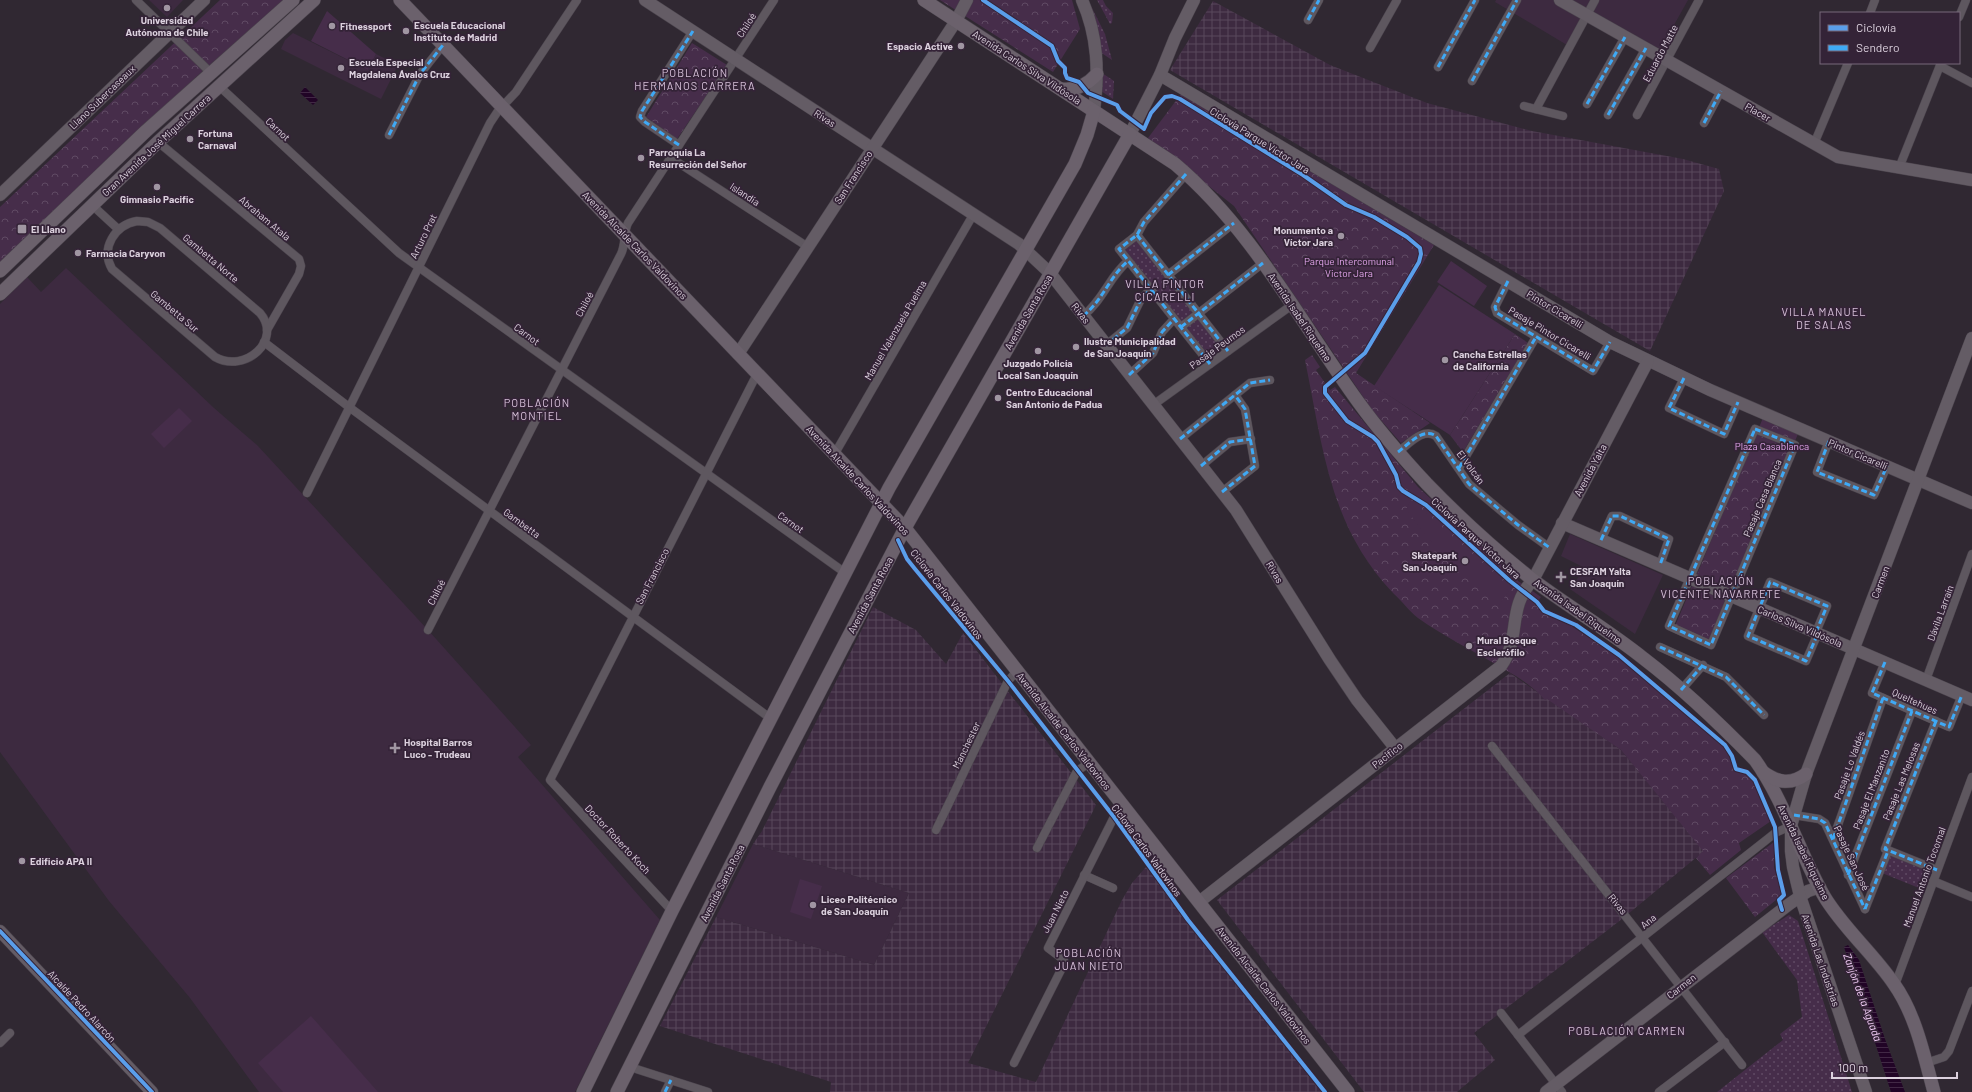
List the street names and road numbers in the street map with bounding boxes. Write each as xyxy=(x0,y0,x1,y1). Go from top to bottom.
street label: Chiloé xyxy=(734,10,758,40)
street label: Eduardo Matte xyxy=(1640,22,1680,84)
street label: Avenida Carlos Silva Vildósola xyxy=(970,27,1084,107)
street label: Llano Subercaseaux xyxy=(67,62,138,132)
street label: Gran Avenida José Miguel Carrera xyxy=(99,91,213,199)
street label: Placer xyxy=(1743,100,1773,124)
street label: Ciclovía Parque Víctor Jara xyxy=(1208,104,1312,176)
street label: Rivas xyxy=(812,107,838,129)
street label: Carnot xyxy=(263,115,293,144)
street label: San Francisco xyxy=(831,148,875,206)
street label: Islandia xyxy=(728,180,762,208)
street label: Avenida Alcalde Carlos Valdovinos xyxy=(580,188,690,302)
street label: Abraham Atala xyxy=(237,193,293,243)
street label: Arturo Prat xyxy=(407,211,439,260)
street label: Gambetta Norte xyxy=(181,231,241,285)
street label: Avenida Isabel Riquelme xyxy=(1266,270,1334,364)
street label: Avenida Santa Rosa xyxy=(1002,272,1054,352)
street label: Manuel Valenzuela Puelma xyxy=(862,278,928,382)
street label: Gambetta Sur xyxy=(148,287,202,335)
street label: Pintor Cicarelli xyxy=(1525,288,1585,330)
street label: Chiloé xyxy=(572,289,596,319)
street label: Rivas xyxy=(1069,300,1093,326)
street label: Pasaje Pintor Cicarelli xyxy=(1507,304,1593,362)
street label: Carnot xyxy=(512,321,543,348)
street label: Pasaje Peumos xyxy=(1187,323,1247,371)
street label: Avenida Alcalde Carlos Valdovinos xyxy=(804,423,912,538)
street label: Pintor Cicarelli xyxy=(1826,436,1890,472)
street label: Avenida Yalta xyxy=(1571,442,1609,498)
street label: El Volcán xyxy=(1454,448,1488,486)
street label: Pasaje Casa Blanca xyxy=(1740,457,1784,539)
street label: Ciclovía Parque Víctor Jara xyxy=(1429,495,1523,581)
street label: Gambetta xyxy=(501,506,543,540)
street label: Carnot xyxy=(776,509,807,535)
street label: San Francisco xyxy=(633,546,671,606)
street label: Ciclovía Carlos Valdovinos xyxy=(908,547,986,642)
street label: Avenida Santa Rosa xyxy=(845,555,895,635)
street label: Rivas xyxy=(1264,559,1286,585)
street label: Carmen xyxy=(1868,564,1892,600)
street label: Avenida Isabel Riquelme xyxy=(1532,576,1624,646)
street label: Chiloé xyxy=(425,577,447,607)
street label: Dávila Larraín xyxy=(1924,583,1956,643)
street label: Carlos Silva Vildósola xyxy=(1756,603,1844,649)
street label: Avenida Alcalde Carlos Valdovinos xyxy=(1014,670,1114,792)
street label: Queltehues xyxy=(1890,686,1940,716)
street label: Manchester xyxy=(950,719,983,770)
street label: Pasaje Lo Valdés xyxy=(1831,729,1867,801)
street label: Pacifico xyxy=(1369,739,1405,771)
street label: Pasaje Las Melosas xyxy=(1880,740,1922,822)
street label: Pasaje El Manzanito xyxy=(1850,747,1892,831)
street label: Doctor Roberto Koch xyxy=(583,802,653,876)
street label: Ciclovía Carlos Valdovinos xyxy=(1110,802,1185,899)
street label: Avenida Isabel Riquelme xyxy=(1776,802,1832,902)
street label: Pasaje San José xyxy=(1832,824,1872,892)
street label: Manuel Antonio Tocornal xyxy=(1900,825,1948,929)
street label: Avenida Santa Rosa xyxy=(697,843,747,923)
street label: Juan Nieto xyxy=(1039,887,1071,935)
street label: Rivas xyxy=(1606,891,1630,917)
street label: Ana xyxy=(1638,911,1658,931)
street label: Avenida Las Industrias xyxy=(1800,912,1843,1008)
street label: Avenida Alcalde Carlos Valdovinos xyxy=(1214,924,1314,1046)
street label: Alcalde Pedro Alarcón xyxy=(45,967,119,1045)
street label: Carmen xyxy=(1664,971,1698,1001)

